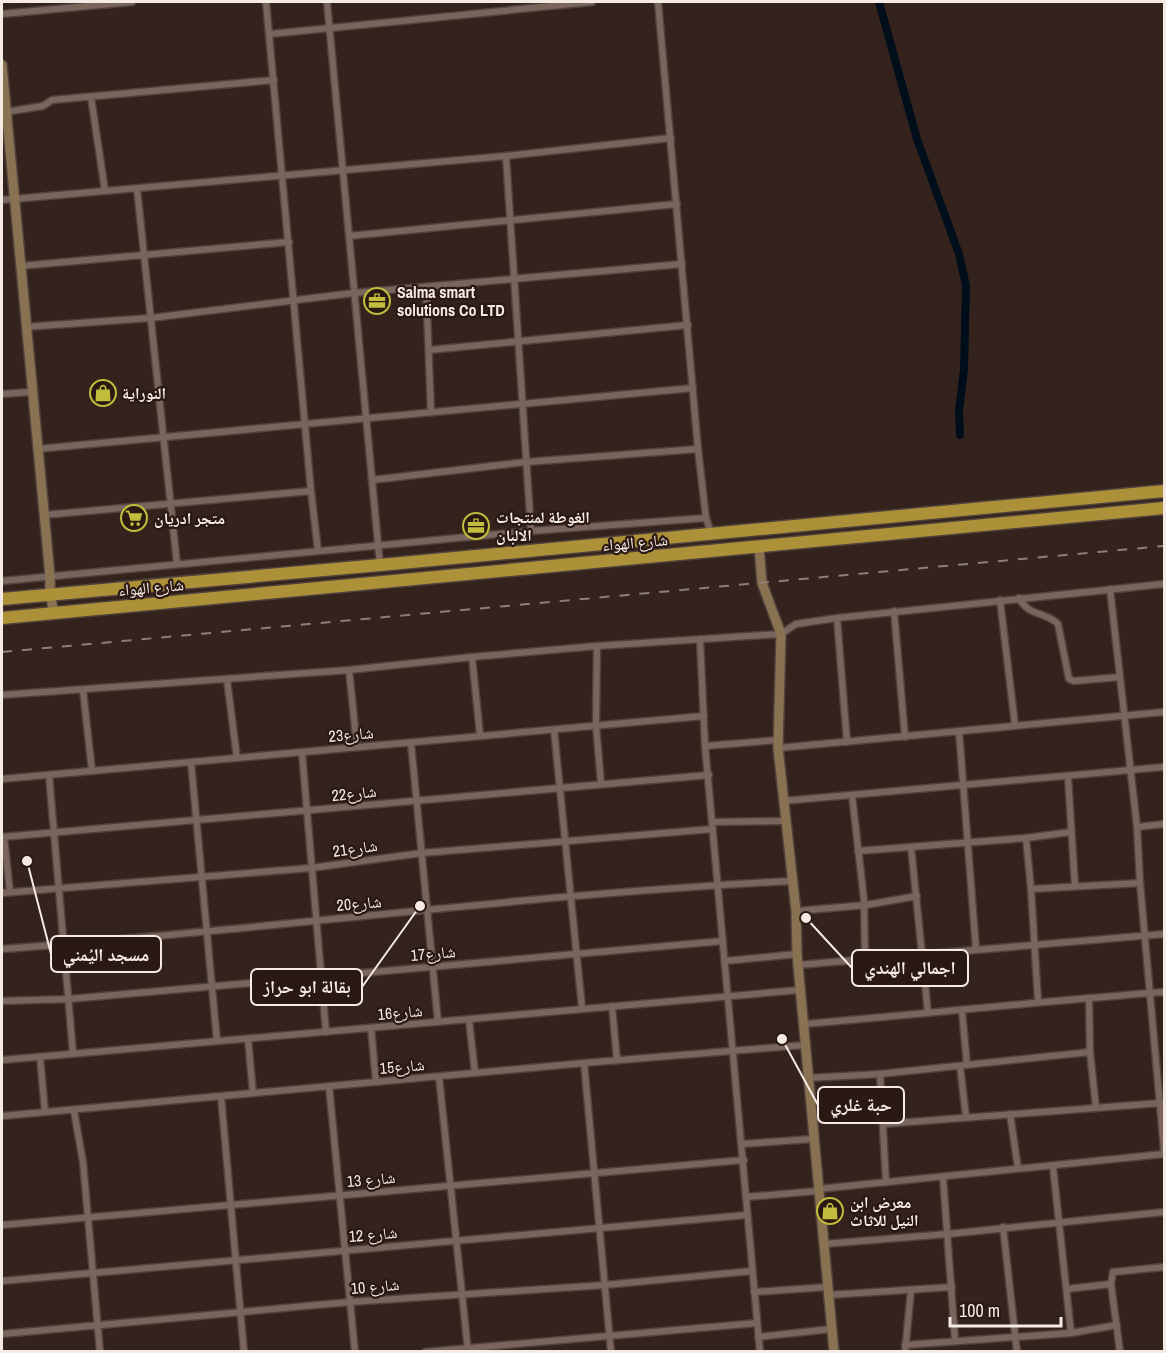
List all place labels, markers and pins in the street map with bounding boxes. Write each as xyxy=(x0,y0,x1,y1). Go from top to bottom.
place label: Salma smart solutions Co LTD xyxy=(397,281,505,321)
office icon: Salma smart solutions Co LTD xyxy=(362,286,392,316)
shop icon: النوراية xyxy=(88,378,118,408)
place label: النوراية xyxy=(122,382,166,404)
supermarket icon: متجر ادريان xyxy=(119,503,149,533)
place label: الغوطة لمنتجات الالبان xyxy=(496,506,590,546)
place label: متجر ادريان xyxy=(154,507,225,529)
office icon: الغوطة لمنتجات الالبان xyxy=(461,511,491,541)
callout: مسجد اليُمني xyxy=(51,936,161,972)
callout: اجمالي الهندي xyxy=(852,950,968,986)
callout: بقالة ابو حراز xyxy=(251,969,362,1005)
callout: حبة غلري xyxy=(818,1087,904,1123)
place label: معرض ابن النيل للاثاث xyxy=(850,1191,919,1231)
shop icon: معرض ابن النيل للاثاث xyxy=(815,1196,845,1226)

